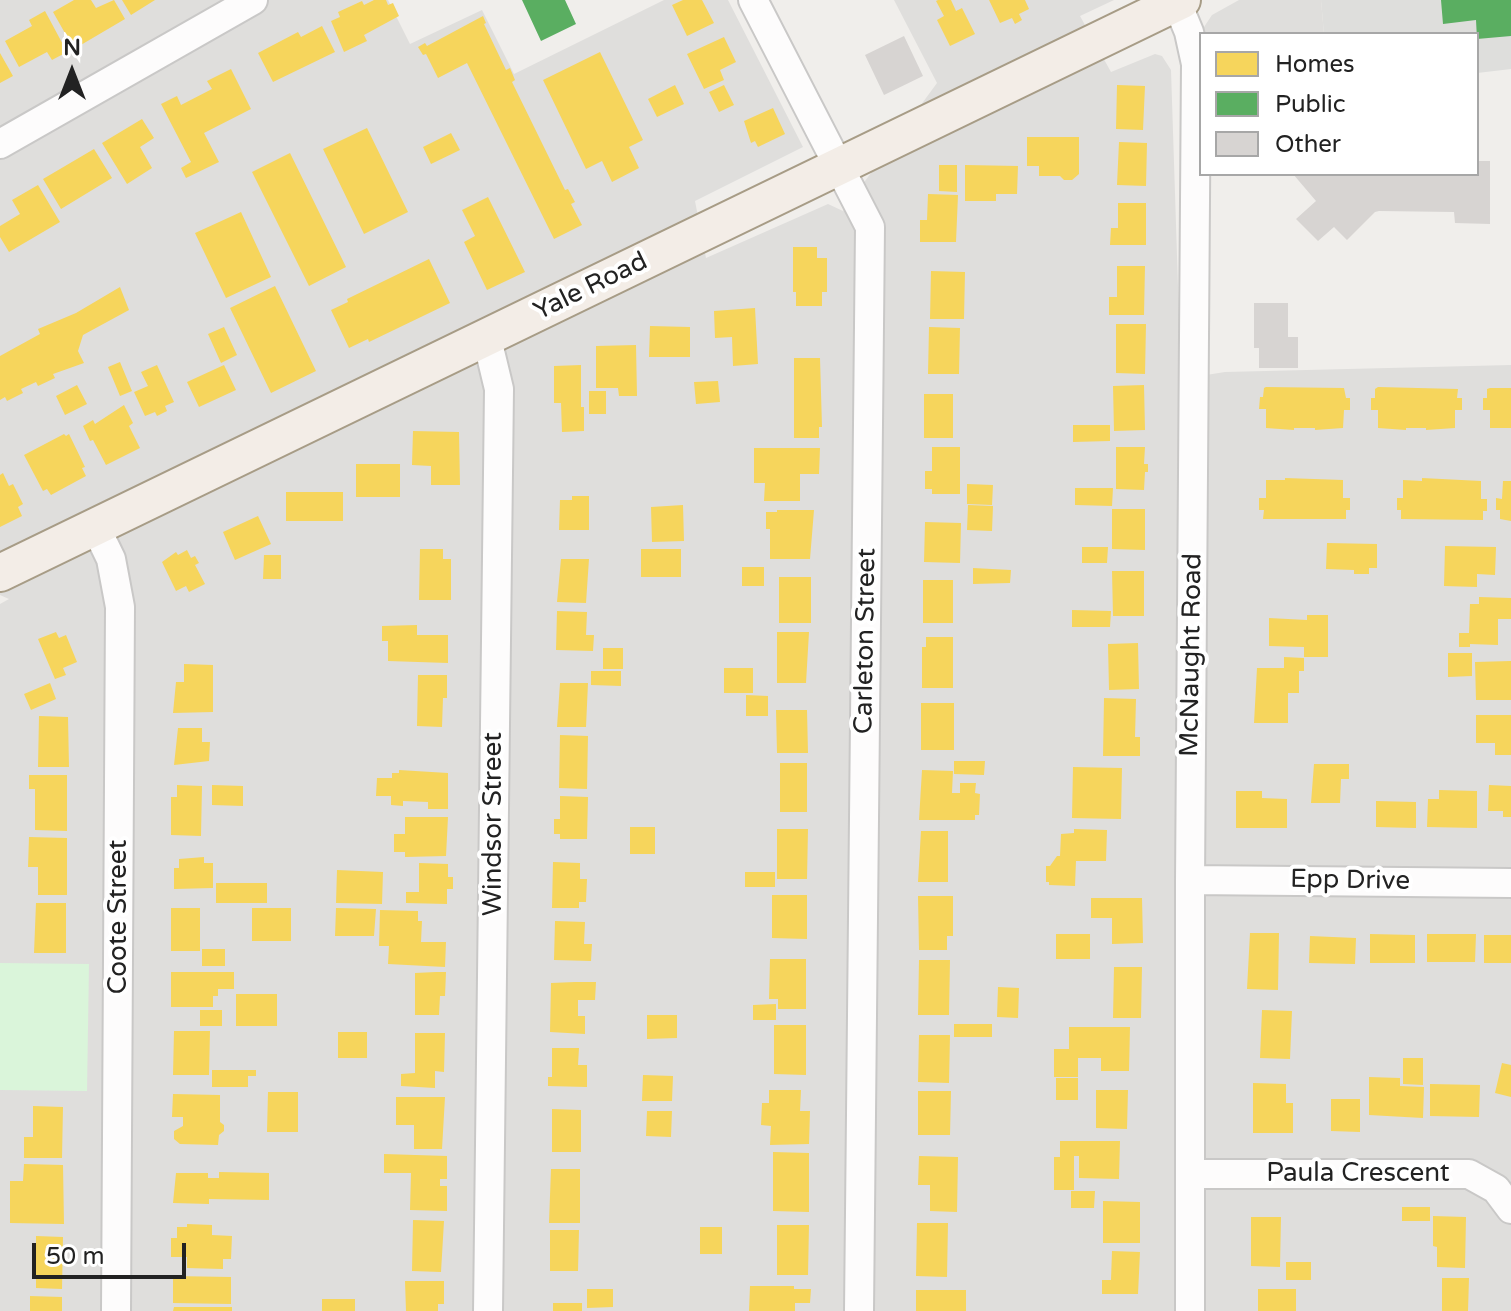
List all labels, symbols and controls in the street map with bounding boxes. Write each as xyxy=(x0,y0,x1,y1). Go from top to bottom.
north arrow xyxy=(32,32,112,112)
legend xyxy=(1199,32,1479,176)
text: N xyxy=(63,35,81,61)
text: Homes xyxy=(1275,50,1355,79)
text: Public xyxy=(1275,90,1345,119)
text: Other xyxy=(1275,130,1341,159)
street label: Yale Road xyxy=(529,246,653,328)
street label: Carleton Street xyxy=(849,548,883,734)
street label: McNaught Road xyxy=(1175,553,1209,757)
street label: Windsor Street xyxy=(478,732,510,916)
street label: Coote Street xyxy=(103,840,135,994)
street label: Epp Drive xyxy=(1290,864,1410,898)
street label: Paula Crescent xyxy=(1266,1158,1450,1190)
scale bar xyxy=(36,1227,190,1277)
text: 50 m xyxy=(46,1242,104,1271)

